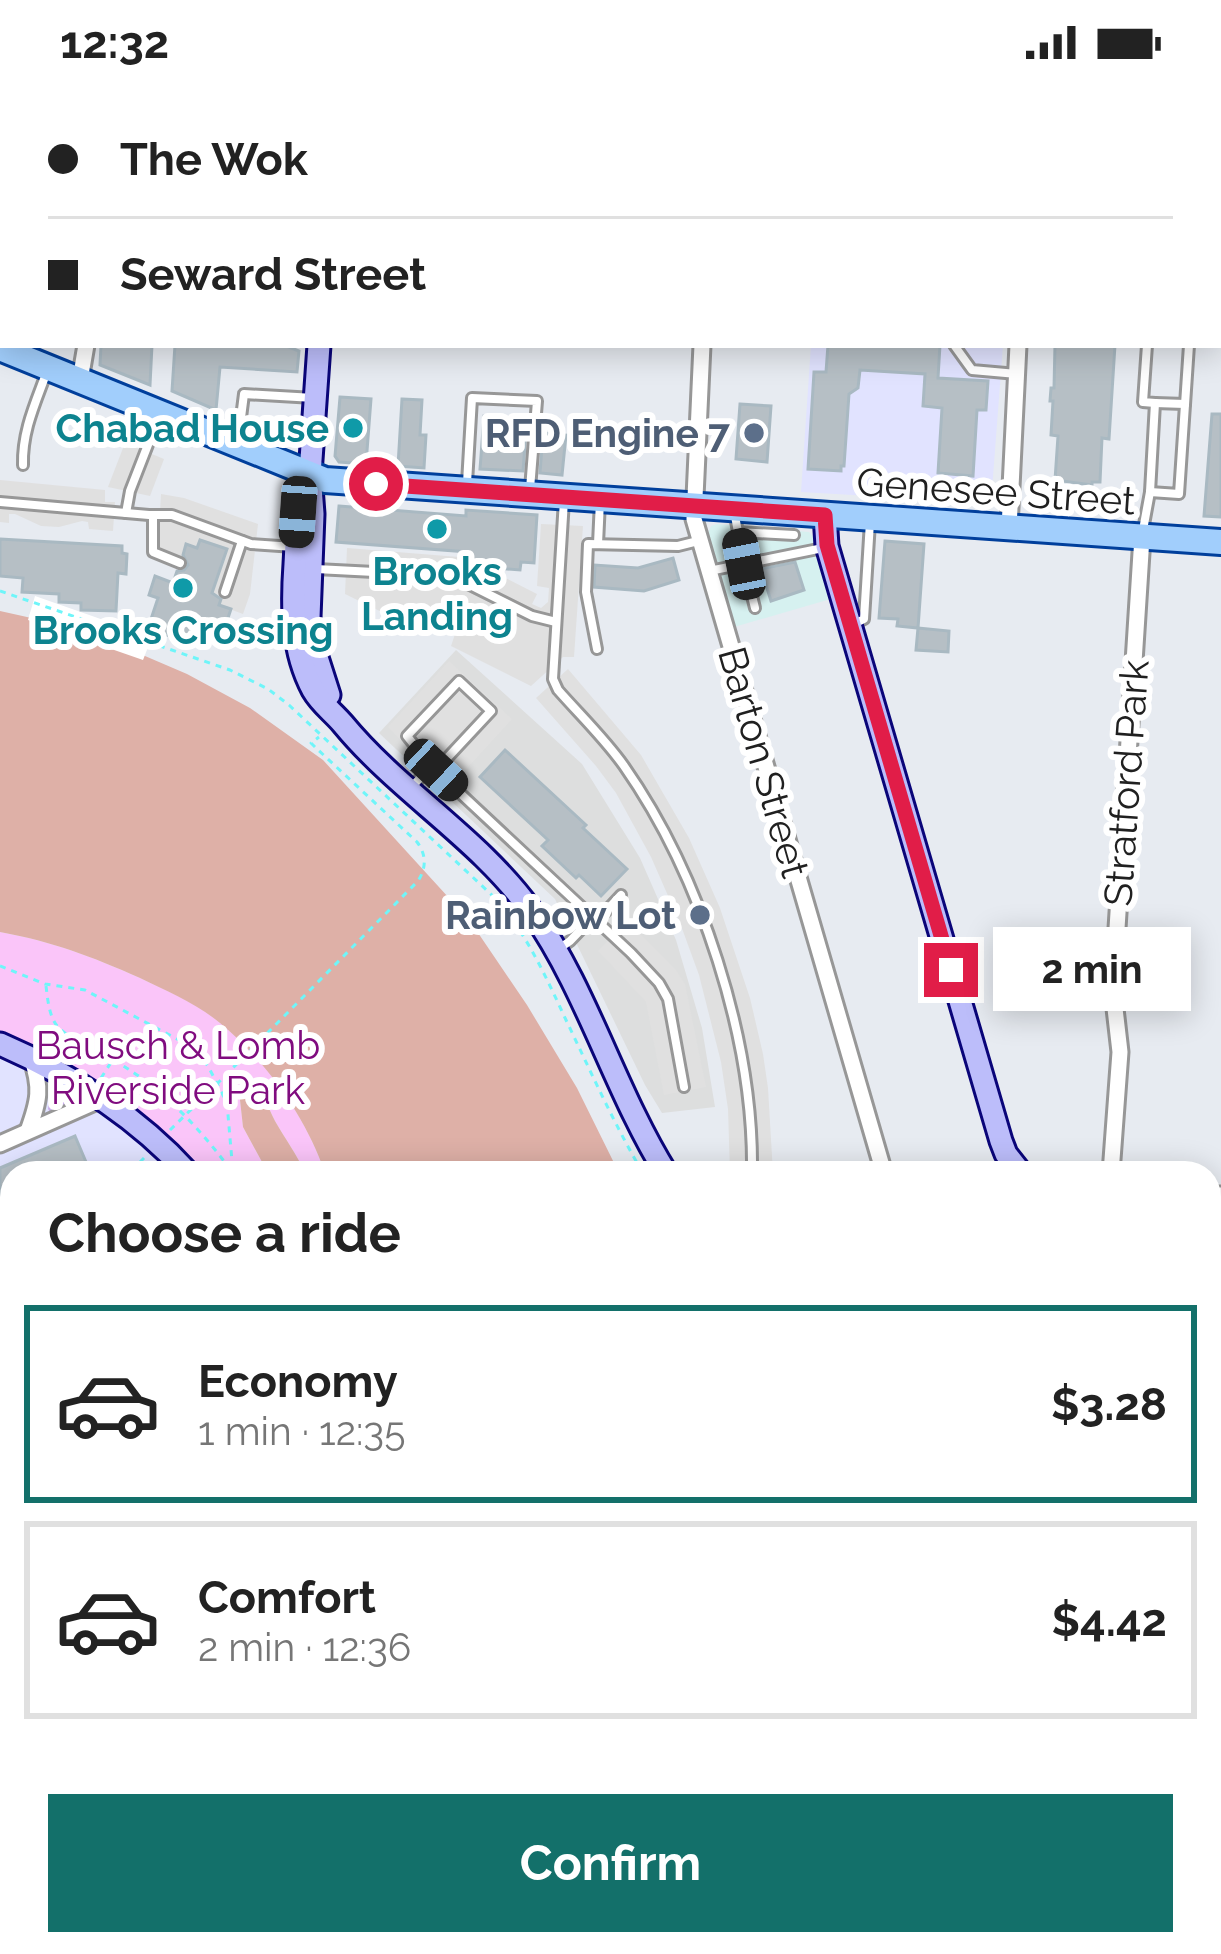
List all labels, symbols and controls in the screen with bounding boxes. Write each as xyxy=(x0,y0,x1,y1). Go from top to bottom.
text: 12:32 xyxy=(60,16,169,69)
text: The Wok xyxy=(120,133,308,186)
text: Seward Street xyxy=(120,248,426,301)
place label: Chabad House xyxy=(56,405,329,451)
place label: RFD Engine 7 xyxy=(485,410,730,456)
marker: Chabad House xyxy=(340,415,366,441)
marker: RFD Engine 7 xyxy=(741,420,767,446)
route start xyxy=(349,457,403,511)
street label: Genesee Street xyxy=(855,458,1137,524)
car xyxy=(278,475,318,549)
marker: Brooks Landing xyxy=(424,516,450,542)
car xyxy=(719,525,769,603)
place label: Brooks Landing xyxy=(361,548,513,639)
marker: Brooks Crossing xyxy=(170,575,196,601)
place label: Brooks Crossing xyxy=(33,607,333,653)
street label: Barton Street xyxy=(709,641,819,883)
street label: Stratford Park xyxy=(1094,658,1158,908)
car xyxy=(397,732,475,808)
place label: Rainbow Lot xyxy=(445,892,676,938)
marker: Rainbow Lot xyxy=(687,902,713,928)
callout: 2 min xyxy=(993,928,1191,1012)
route end xyxy=(924,943,978,997)
text: 2 min xyxy=(1041,946,1143,992)
park label: Bausch & Lomb Riverside Park xyxy=(36,1022,320,1113)
text: Choose a ride xyxy=(48,1201,401,1265)
icon: car xyxy=(54,1350,162,1458)
text: Economy xyxy=(198,1355,398,1408)
text: $3.28 xyxy=(1051,1378,1167,1431)
text: 1 min · 12:35 xyxy=(198,1408,405,1454)
icon: car xyxy=(54,1566,162,1674)
text: Comfort xyxy=(198,1571,376,1624)
text: $4.42 xyxy=(1052,1594,1167,1647)
text: 2 min · 12:36 xyxy=(198,1624,411,1670)
button: Confirm xyxy=(48,1794,1173,1932)

